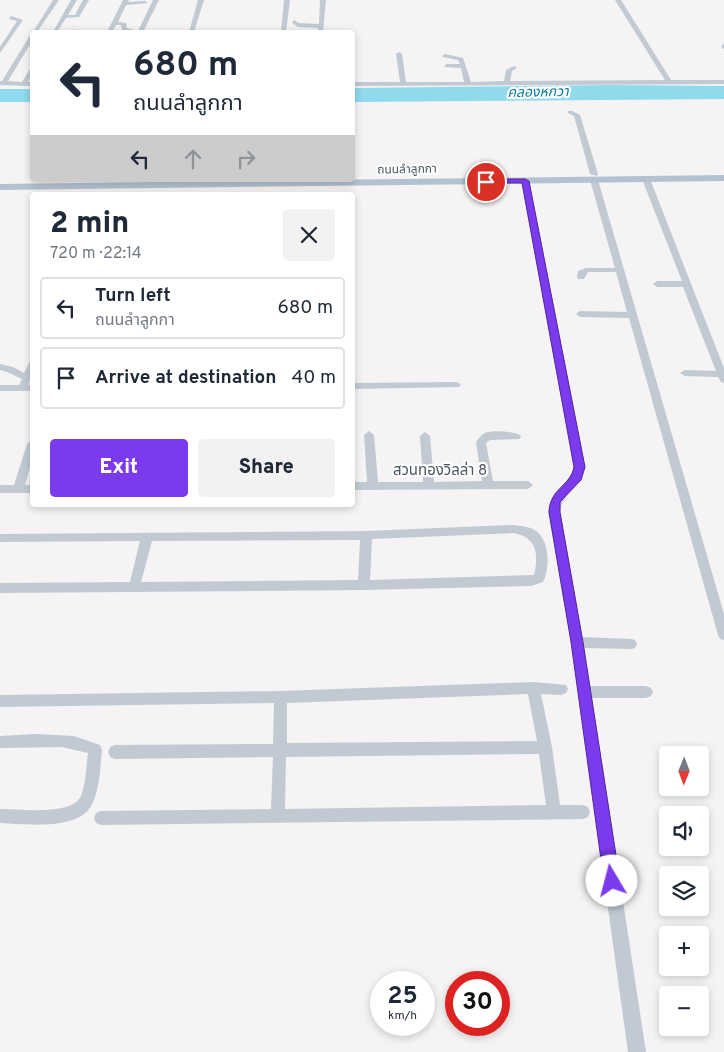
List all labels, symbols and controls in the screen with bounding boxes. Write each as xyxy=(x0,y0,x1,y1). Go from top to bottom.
text: 680 m xyxy=(133,44,238,88)
icon: left xyxy=(50,50,115,115)
water label: คลองหกวา xyxy=(507,84,570,102)
text: ถนนลำลูกกา xyxy=(133,91,243,118)
icon: left xyxy=(126,145,154,173)
icon: ahead xyxy=(179,145,207,173)
icon: right xyxy=(232,145,260,173)
street label: ถนนลำลูกกา xyxy=(377,161,437,179)
pin xyxy=(465,161,507,203)
icon: arrive xyxy=(472,168,500,196)
text: 2 min xyxy=(50,206,129,243)
button: close xyxy=(283,209,335,261)
text: 720 m · 22:14 xyxy=(50,244,142,264)
text: Turn left xyxy=(95,284,171,308)
icon: left xyxy=(52,294,80,322)
text: 680 m xyxy=(277,296,333,320)
text: ถนนลำลูกกา xyxy=(95,311,175,331)
icon: arrive xyxy=(52,364,80,392)
text: Arrive at destination xyxy=(95,366,276,390)
text: 40 m xyxy=(291,366,336,390)
button: Exit xyxy=(50,439,188,497)
button: Share xyxy=(198,439,335,497)
street label: สวนทองวิลล่า 8 xyxy=(393,461,487,481)
north arrow xyxy=(659,746,709,796)
map controls xyxy=(659,746,709,1036)
button: sound xyxy=(659,806,709,856)
position arrow xyxy=(585,854,637,906)
button: layers xyxy=(659,866,709,916)
button: + xyxy=(659,926,709,976)
speed limit sign: 30 xyxy=(445,971,510,1036)
text: 25 xyxy=(387,981,418,1013)
button: − xyxy=(659,986,709,1036)
text: km/h xyxy=(388,1008,417,1024)

